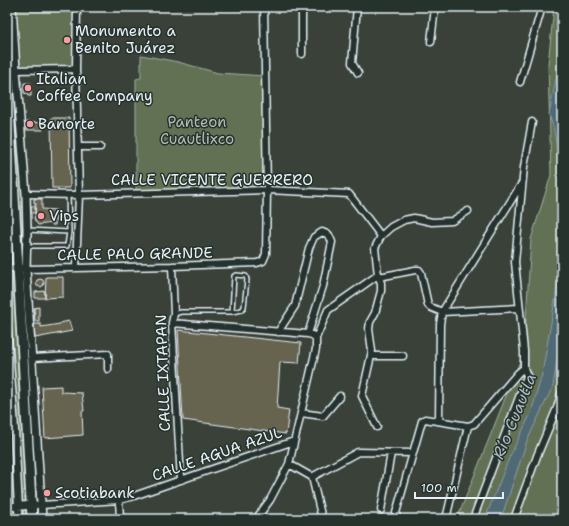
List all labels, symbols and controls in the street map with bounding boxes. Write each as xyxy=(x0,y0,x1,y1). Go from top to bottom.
place label: Monumento a Benito Juárez xyxy=(75,21,177,58)
marker: Monumento a Benito Juárez xyxy=(62,35,72,45)
place label: Italian Coffee Company xyxy=(36,69,153,106)
marker: Italian Coffee Company xyxy=(23,83,33,93)
park label: Panteon Cuautlixco xyxy=(160,112,234,149)
place label: Banorte xyxy=(38,114,95,134)
marker: Banorte xyxy=(25,119,35,129)
street label: CALLE VICENTE GUERRERO xyxy=(111,170,313,190)
place label: Vips xyxy=(49,206,79,226)
marker: Vips xyxy=(36,211,46,221)
street label: CALLE PALO GRANDE xyxy=(57,243,213,265)
street label: CALLE IXTAPAN xyxy=(151,314,175,432)
water label: Río Cuautla xyxy=(488,370,541,462)
street label: CALLE AGUA AZUL xyxy=(149,422,285,486)
scale bar xyxy=(415,474,503,500)
text: 100 m xyxy=(421,480,457,496)
place label: Scotiabank xyxy=(55,483,135,503)
marker: Scotiabank xyxy=(42,488,52,498)

